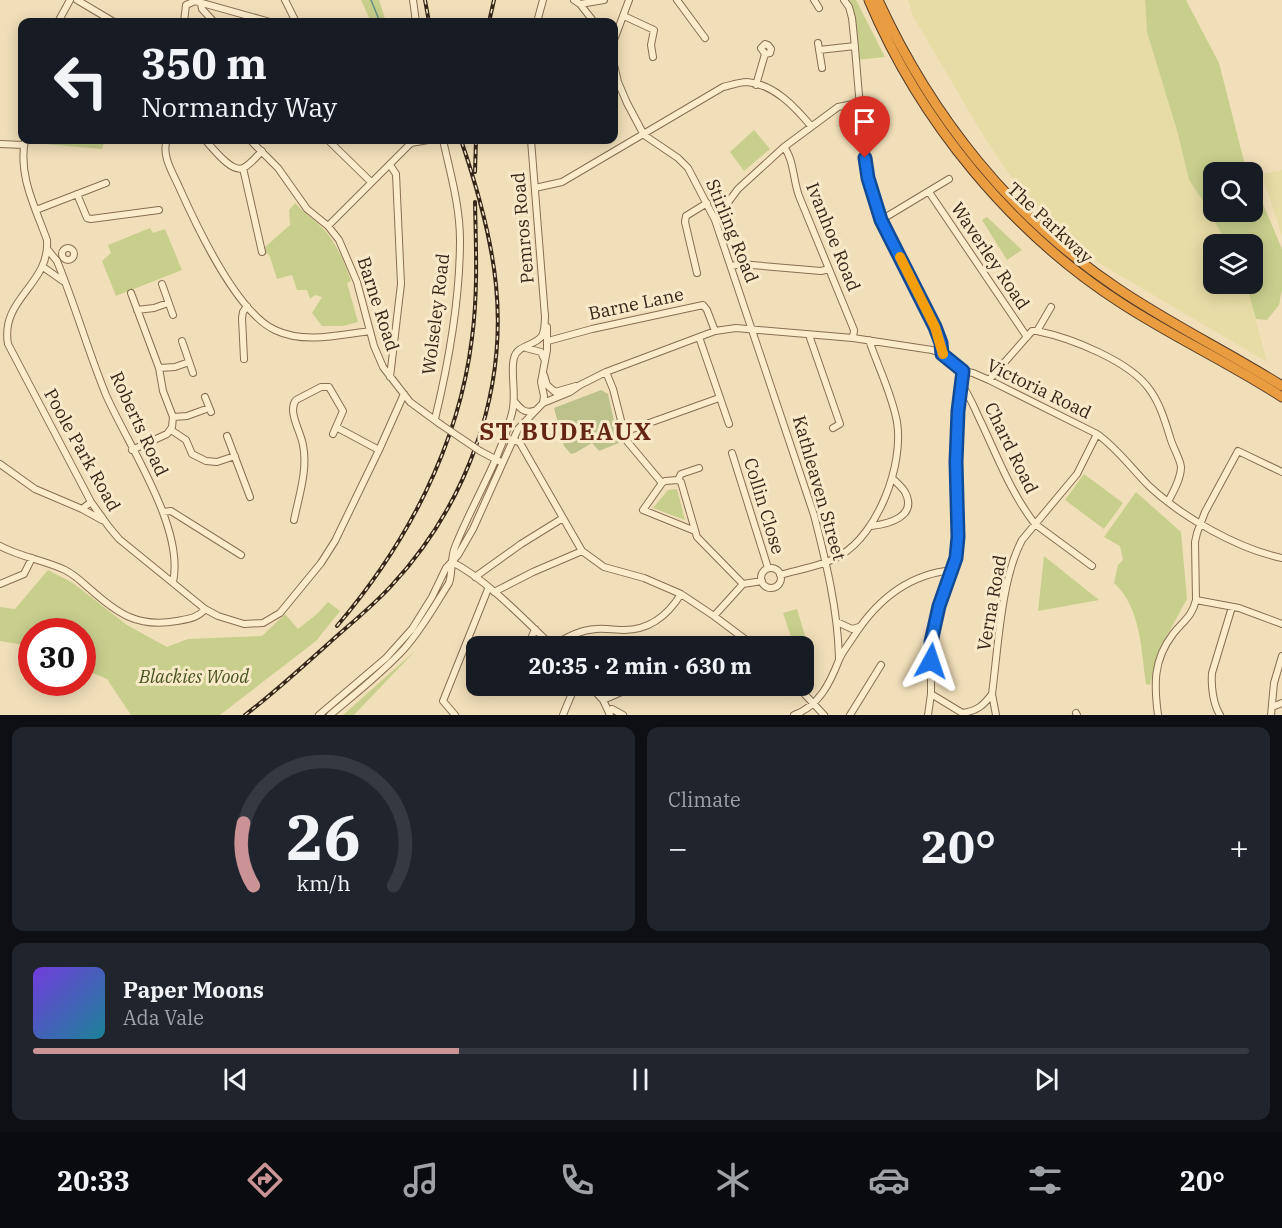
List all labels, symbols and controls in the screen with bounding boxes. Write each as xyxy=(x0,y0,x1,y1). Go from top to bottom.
text: 350 m xyxy=(141,36,267,91)
icon: left xyxy=(42,42,120,120)
text: Normandy Way xyxy=(141,89,337,124)
pin xyxy=(839,96,890,158)
icon: arrive xyxy=(848,105,881,138)
map controls xyxy=(1203,162,1263,294)
button: search xyxy=(1203,162,1263,222)
street label: Pemros Road xyxy=(506,171,539,285)
street label: Stirling Road xyxy=(701,175,764,286)
street label: The Parkway xyxy=(1003,177,1098,269)
street label: Ivanhoe Road xyxy=(801,179,866,295)
street label: Waverley Road xyxy=(946,198,1035,314)
button: layers xyxy=(1203,234,1263,294)
street label: Wolseley Road xyxy=(417,252,454,376)
street label: Barne Road xyxy=(352,254,405,354)
street label: Barne Lane xyxy=(586,282,686,325)
street label: Victoria Road xyxy=(983,353,1095,424)
street label: Roberts Road xyxy=(105,368,174,480)
street label: Poole Park Road xyxy=(39,384,126,515)
street label: Chard Road xyxy=(979,398,1043,497)
street label: Kathleaven Street xyxy=(788,413,851,563)
district label: ST BUDEAUX xyxy=(479,415,653,447)
street label: Collin Close xyxy=(739,455,790,557)
street label: Verna Road xyxy=(972,553,1011,653)
speed limit sign: 30 xyxy=(18,618,96,696)
position arrow xyxy=(899,629,963,693)
text: 20:35 · 2 min · 630 m xyxy=(528,651,752,680)
park label: Blackies Wood xyxy=(138,665,249,688)
text: Climate xyxy=(668,786,741,813)
text: 26 xyxy=(286,796,361,877)
text: 20° xyxy=(921,817,996,875)
text: − xyxy=(668,826,688,869)
text: + xyxy=(1229,826,1249,869)
text: km/h xyxy=(296,869,351,897)
text: Paper Moons xyxy=(123,975,264,1004)
text: Ada Vale xyxy=(123,1004,204,1031)
icon: previous xyxy=(219,1063,252,1096)
icon: pause xyxy=(624,1063,657,1096)
icon: next xyxy=(1030,1063,1063,1096)
icon: directions xyxy=(244,1159,286,1201)
icon: music xyxy=(400,1159,442,1201)
icon: phone xyxy=(556,1159,598,1201)
icon: climate xyxy=(712,1159,754,1201)
icon: car xyxy=(868,1159,910,1201)
icon: filters xyxy=(1024,1159,1066,1201)
text: 20:33 xyxy=(57,1163,130,1198)
text: 20° xyxy=(1180,1163,1225,1198)

